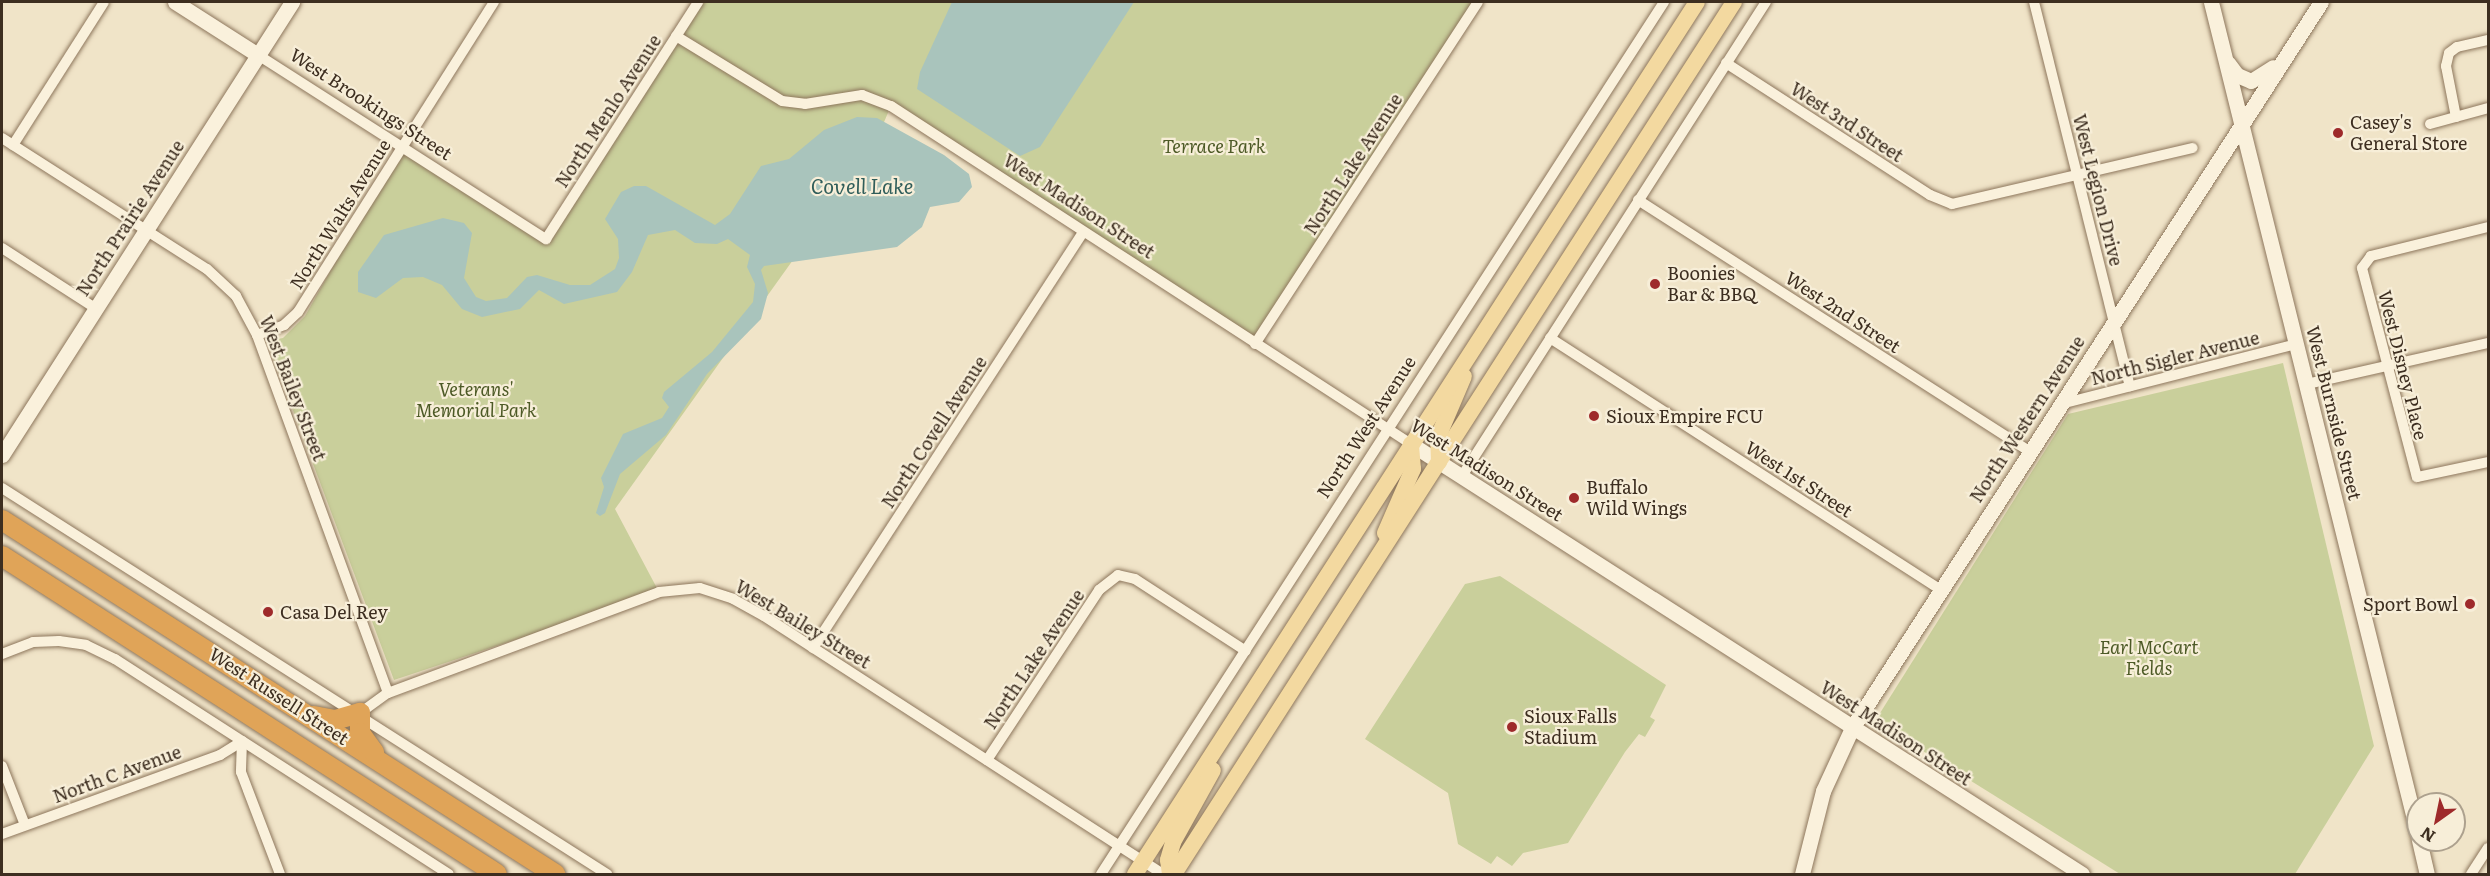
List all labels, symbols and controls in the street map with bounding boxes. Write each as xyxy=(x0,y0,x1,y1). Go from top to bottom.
street label: North Menlo Avenue xyxy=(551,31,665,191)
street label: West Brookings Street xyxy=(286,44,456,164)
street label: West 3rd Street xyxy=(1787,78,1907,166)
street label: North Lake Avenue xyxy=(1299,89,1407,239)
street label: West Legion Drive xyxy=(2069,112,2127,268)
place label: Casey's General Store xyxy=(2350,112,2467,154)
marker: Casey's General Store xyxy=(2331,126,2345,140)
street label: North Walts Avenue xyxy=(285,135,395,293)
park label: Terrace Park xyxy=(1162,135,1266,157)
street label: North Prairie Avenue xyxy=(72,136,188,300)
street label: West Madison Street xyxy=(999,149,1159,263)
water label: Covell Lake xyxy=(811,173,913,197)
place label: Boonies Bar & BBQ xyxy=(1667,263,1756,306)
street label: West 2nd Street xyxy=(1781,267,1905,357)
marker: Boonies Bar & BBQ xyxy=(1648,277,1662,291)
street label: West Disney Place xyxy=(2374,288,2432,442)
street label: West Bailey Street xyxy=(255,312,331,464)
street label: West Burnside Street xyxy=(2302,324,2366,502)
street label: North Sigler Avenue xyxy=(2089,327,2261,389)
street label: North Western Avenue xyxy=(1965,332,2089,506)
street label: North Covell Avenue xyxy=(877,352,991,512)
street label: North West Avenue xyxy=(1312,352,1420,502)
park label: Veterans' Memorial Park xyxy=(415,379,537,422)
place label: Sioux Empire FCU xyxy=(1606,405,1764,427)
marker: Sioux Empire FCU xyxy=(1587,409,1601,423)
street label: West Madison Street xyxy=(1407,414,1567,526)
street label: West 1st Street xyxy=(1741,436,1857,522)
place label: Buffalo Wild Wings xyxy=(1586,477,1687,520)
marker: Buffalo Wild Wings xyxy=(1567,491,1581,505)
street label: West Bailey Street xyxy=(731,575,875,673)
street label: North Lake Avenue xyxy=(979,585,1089,733)
place label: Sport Bowl xyxy=(2363,593,2458,615)
marker: Sport Bowl xyxy=(2463,597,2477,611)
place label: Casa Del Rey xyxy=(280,601,388,623)
marker: Casa Del Rey xyxy=(261,605,275,619)
park label: Earl McCart Fields xyxy=(2099,637,2199,680)
street label: West Russell Street xyxy=(205,643,353,749)
street label: West Madison Street xyxy=(1816,676,1976,790)
place label: Sioux Falls Stadium xyxy=(1524,706,1617,748)
marker: Sioux Falls Stadium xyxy=(1505,720,1519,734)
street label: North C Avenue xyxy=(50,741,184,807)
north arrow xyxy=(2406,792,2466,852)
text: N xyxy=(2415,822,2439,849)

